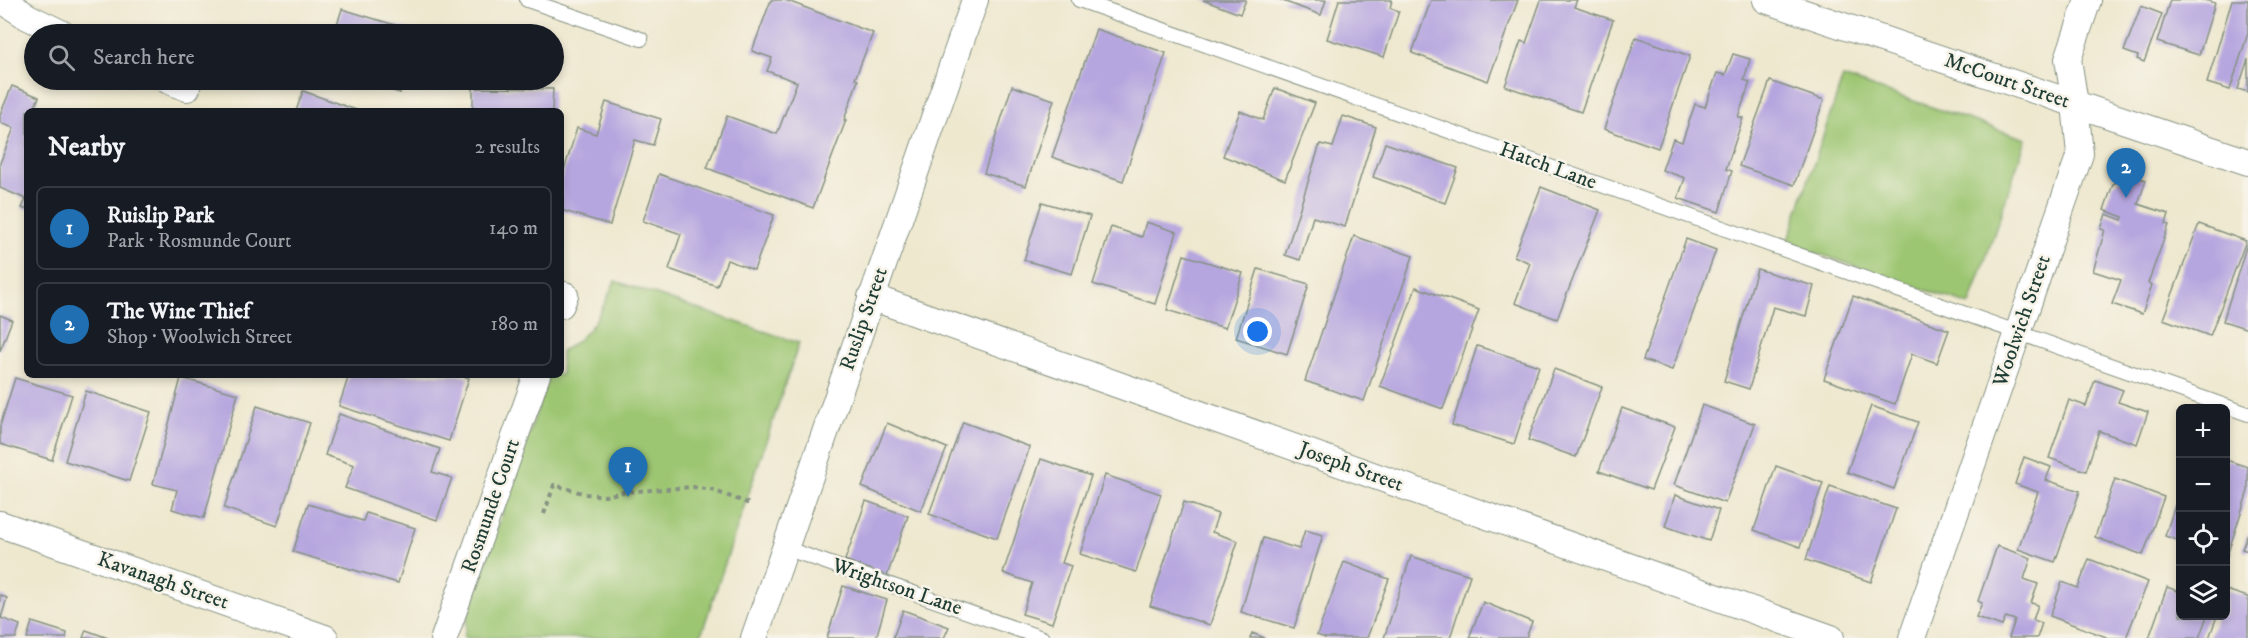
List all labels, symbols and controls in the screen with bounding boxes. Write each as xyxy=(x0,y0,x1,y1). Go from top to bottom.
search box xyxy=(24,24,564,90)
icon: search xyxy=(45,41,78,74)
text: Search here xyxy=(93,44,195,71)
street label: McCourt Street xyxy=(1941,47,2073,115)
text: Nearby xyxy=(48,131,125,164)
text: 2 results xyxy=(475,135,540,160)
street label: Hatch Lane xyxy=(1496,136,1600,196)
pin: 2 xyxy=(2106,148,2146,198)
text: Ruislip Park xyxy=(107,202,214,229)
text: 1 xyxy=(66,216,73,241)
text: 140 m xyxy=(489,216,538,241)
text: Park · Rosmunde Court xyxy=(107,229,291,254)
street label: Woolwich Street xyxy=(1987,251,2057,391)
street label: Ruslip Street xyxy=(834,264,894,374)
text: The Wine Thief xyxy=(107,298,250,325)
text: 2 xyxy=(65,312,74,337)
text: 180 m xyxy=(491,312,538,337)
your location xyxy=(1243,317,1272,346)
text: Shop · Woolwich Street xyxy=(107,325,292,350)
map controls xyxy=(2176,404,2230,620)
button: + xyxy=(2176,404,2230,458)
street label: Rosmunde Court xyxy=(456,435,526,577)
street label: Joseph Street xyxy=(1293,435,1407,498)
pin: 1 xyxy=(608,448,648,497)
button: − xyxy=(2176,458,2230,512)
button: locate xyxy=(2176,512,2230,566)
street label: Kavanagh Street xyxy=(94,546,232,616)
street label: Wrightson Lane xyxy=(828,552,966,621)
button: layers xyxy=(2176,566,2230,620)

